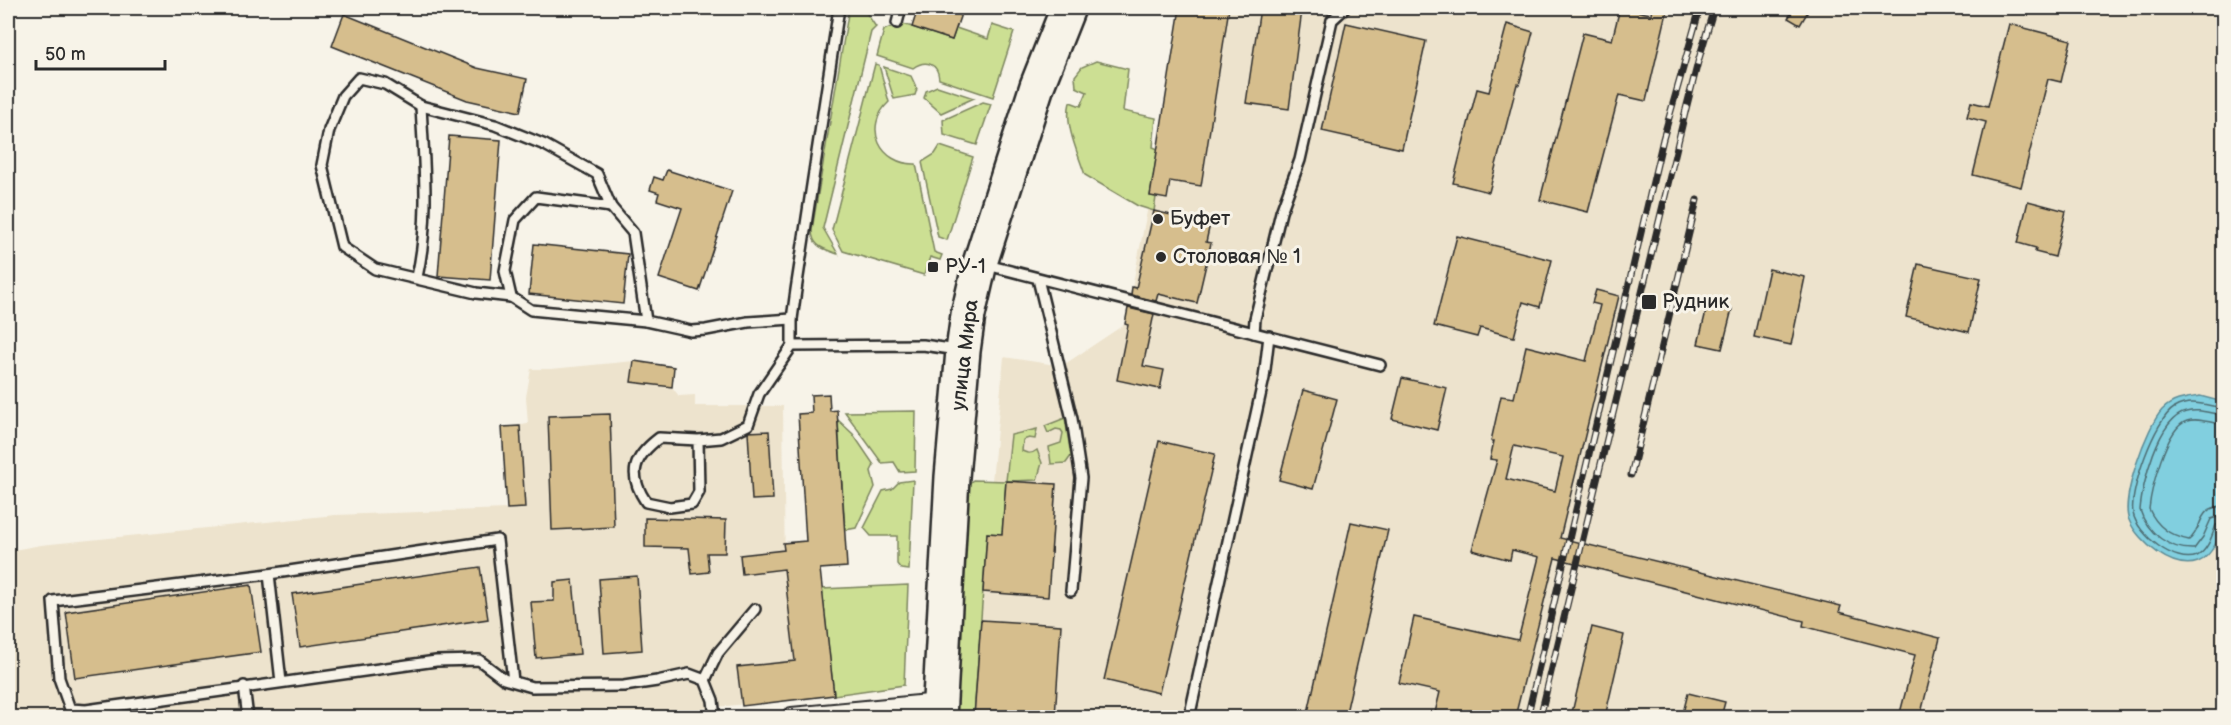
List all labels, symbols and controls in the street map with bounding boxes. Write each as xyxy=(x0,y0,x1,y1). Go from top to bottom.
scale bar xyxy=(36,33,165,71)
text: 50 m xyxy=(45,44,86,65)
place label: Буфет xyxy=(1170,207,1231,231)
marker: Буфет xyxy=(1151,212,1165,226)
place label: Столовая № 1 xyxy=(1173,245,1301,269)
marker: Столовая № 1 xyxy=(1154,250,1168,264)
place label: РУ-1 xyxy=(945,255,986,279)
marker: РУ-1 xyxy=(926,260,940,274)
place label: Рудник xyxy=(1662,290,1730,314)
marker: Рудник xyxy=(1640,293,1658,311)
street label: улица Мира xyxy=(946,298,984,412)

